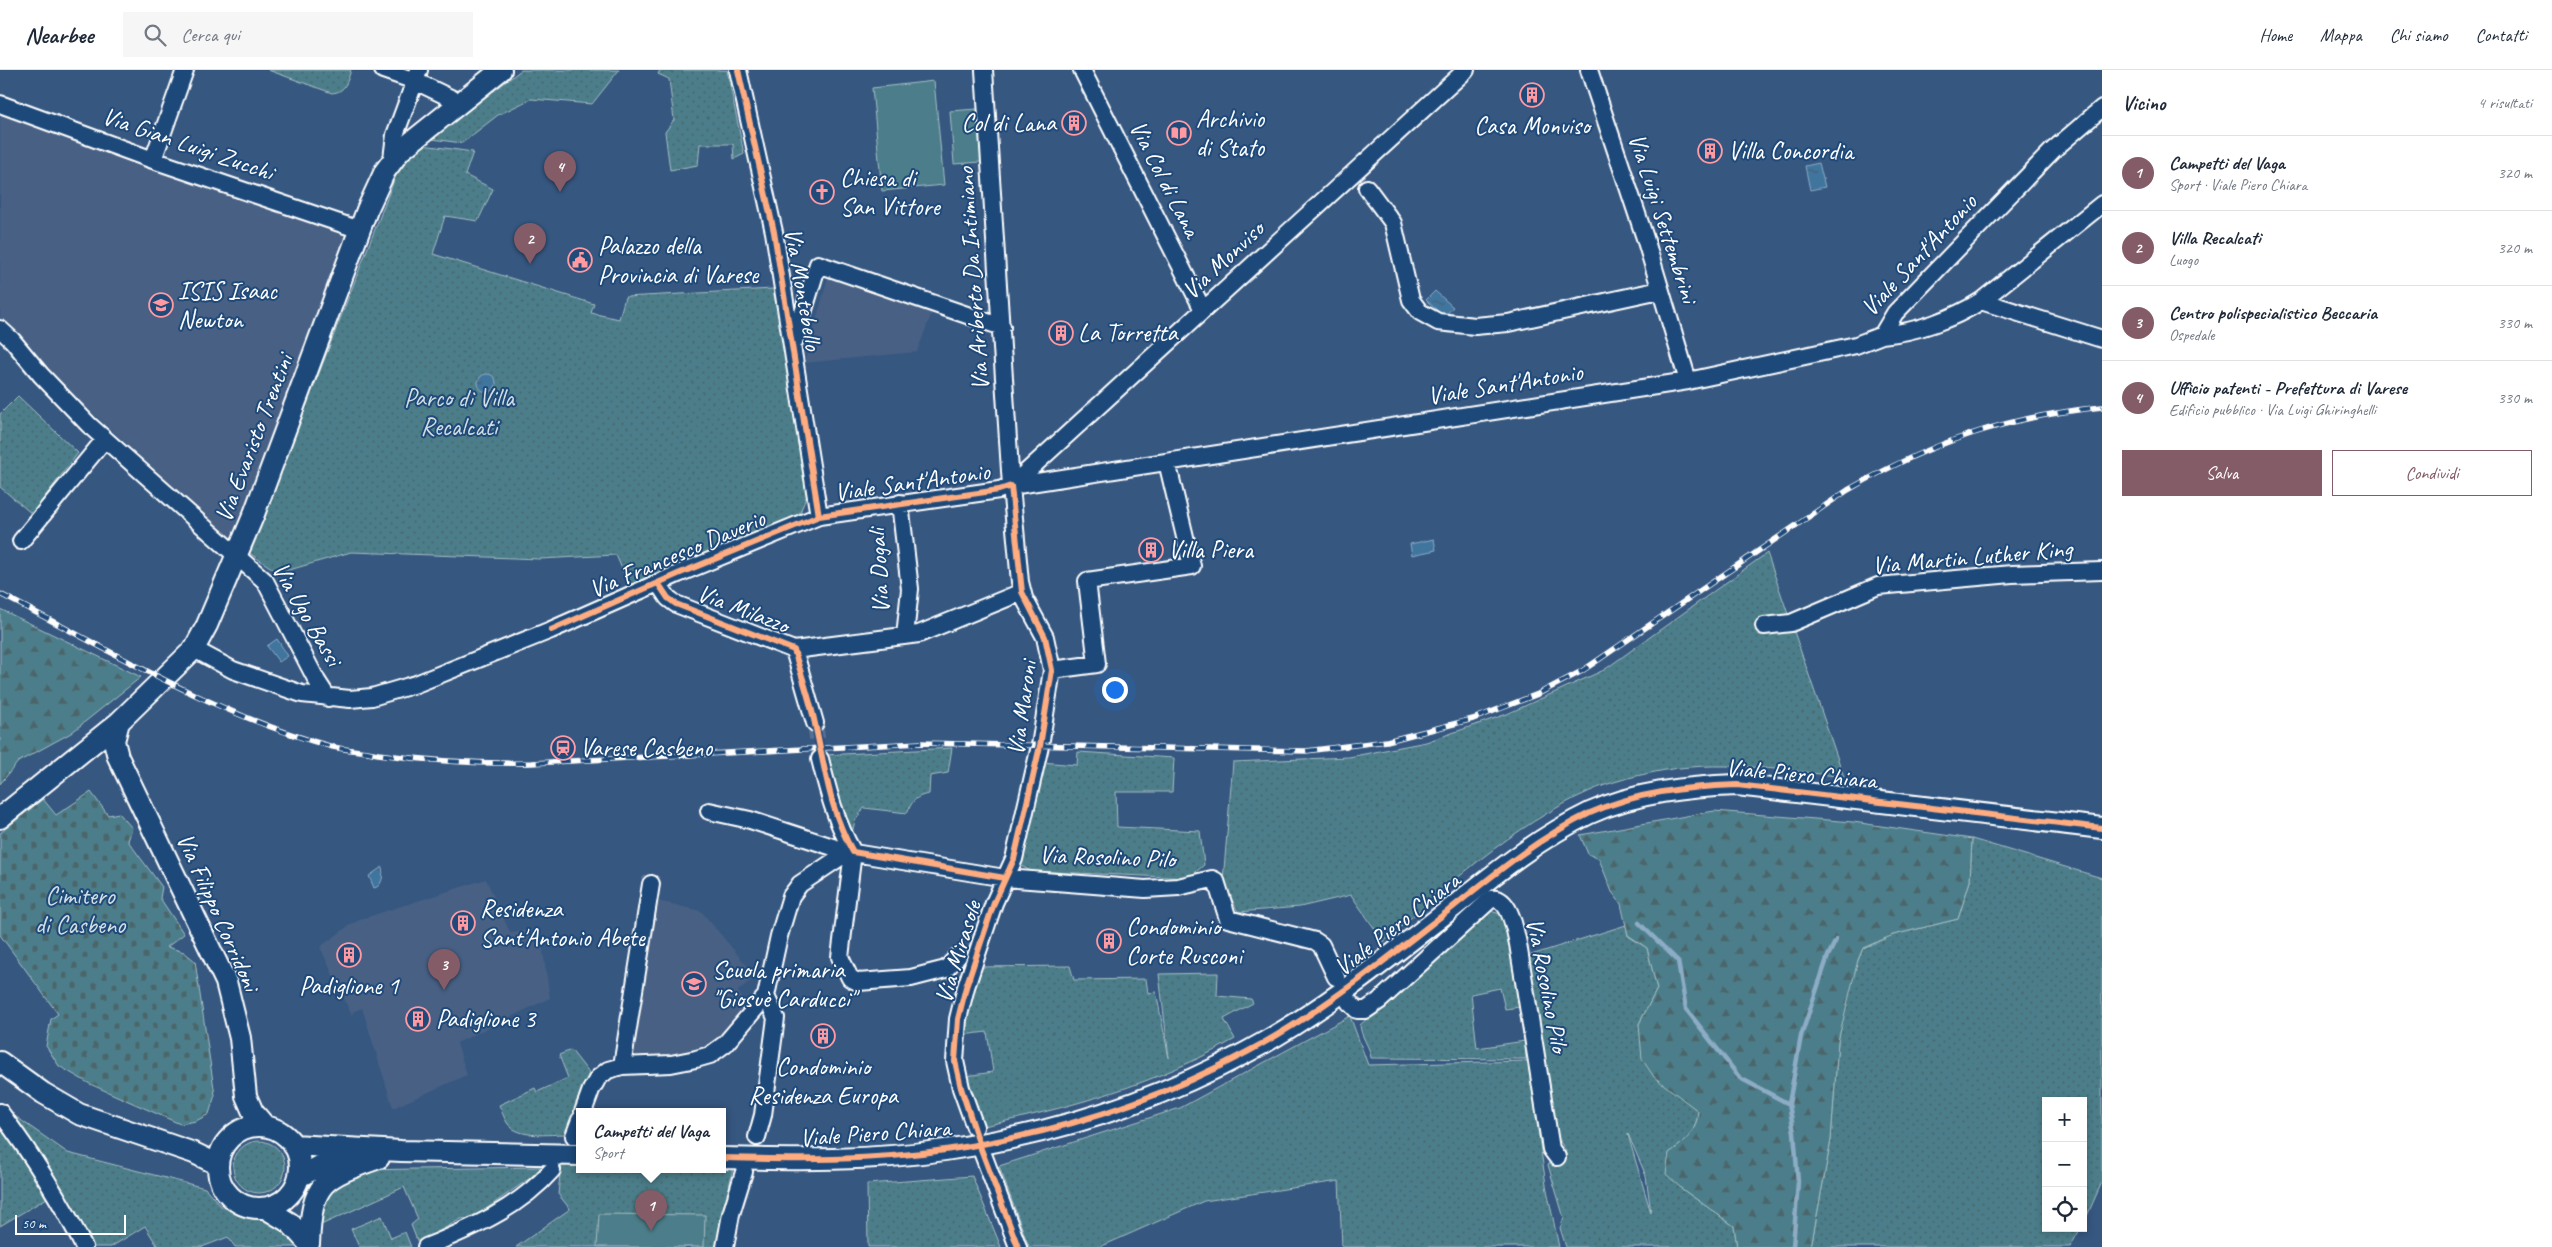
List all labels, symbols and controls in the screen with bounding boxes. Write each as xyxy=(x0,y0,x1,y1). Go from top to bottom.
search box xyxy=(123,12,473,57)
text: Nearbee xyxy=(25,20,93,50)
icon: search xyxy=(141,21,169,49)
text: Cerca qui xyxy=(181,23,240,47)
text: Home xyxy=(2260,24,2292,46)
text: Mappa xyxy=(2320,24,2362,46)
text: Chi siamo xyxy=(2390,24,2448,46)
text: Contatti xyxy=(2476,24,2527,46)
building icon: Casa Monviso xyxy=(1519,82,1545,108)
text: Vicino xyxy=(2122,90,2165,116)
text: 4 risultati xyxy=(2478,93,2532,113)
street label: Via Gian Luigi Zucchi xyxy=(98,100,281,189)
place label: Archivio di Stato xyxy=(1196,103,1265,164)
place label: Col di Lana xyxy=(961,107,1058,139)
building icon: Col di Lana xyxy=(1061,110,1087,136)
place label: Casa Monviso xyxy=(1474,110,1593,142)
street label: Via Col di Lana xyxy=(1122,115,1209,245)
library icon: Archivio di Stato xyxy=(1166,120,1192,146)
street label: Via Luigi Settembrini xyxy=(1621,129,1706,310)
place label: Villa Concordia xyxy=(1728,135,1856,167)
building icon: Villa Concordia xyxy=(1697,138,1723,164)
pin: 4 xyxy=(544,151,576,192)
text: Campetti del Vaga xyxy=(2169,151,2285,175)
place label: Chiesa di San Vittore xyxy=(840,162,941,223)
text: 1 xyxy=(2134,163,2142,183)
text: 320 m xyxy=(2498,163,2532,183)
street label: Via Ariberto Da Intimiano xyxy=(949,165,997,392)
text: Sport · Viale Piero Chiara xyxy=(2169,175,2307,195)
church icon: Chiesa di San Vittore xyxy=(809,179,835,205)
street label: Viale Sant'Antonio xyxy=(1854,186,1985,323)
street label: Via Monviso xyxy=(1175,212,1273,306)
pin: 2 xyxy=(514,223,546,264)
street label: Via Montebello xyxy=(776,225,830,354)
text: Villa Recalcati xyxy=(2169,226,2261,250)
place label: Palazzo della Provincia di Varese xyxy=(598,230,760,291)
text: 2 xyxy=(2134,238,2142,258)
text: 320 m xyxy=(2498,238,2532,258)
public building icon: Palazzo della Provincia di Varese xyxy=(567,247,593,273)
text: Luogo xyxy=(2169,250,2198,270)
place label: ISIS Isaac Newton xyxy=(178,275,278,336)
school or university icon: ISIS Isaac Newton xyxy=(148,292,174,318)
text: Centro polispecialistico Beccaria xyxy=(2169,301,2377,325)
text: 3 xyxy=(2134,313,2142,333)
text: 330 m xyxy=(2498,313,2532,333)
place label: La Torretta xyxy=(1078,317,1180,349)
building icon: La Torretta xyxy=(1048,320,1074,346)
text: Ospedale xyxy=(2169,325,2214,345)
street label: Via Evaristo Trentini xyxy=(207,346,302,527)
street label: Viale Sant'Antonio xyxy=(1425,356,1586,412)
text: Ufficio patenti - Prefettura di Varese xyxy=(2169,376,2407,400)
park label: Parco di Villa Recalcati xyxy=(404,382,516,443)
text: 4 xyxy=(2134,388,2142,408)
text: 330 m xyxy=(2498,388,2532,408)
text: Edificio pubblico · Via Luigi Ghiringhelli xyxy=(2169,400,2376,420)
button: Salva xyxy=(2122,450,2322,496)
button: Condividi xyxy=(2332,450,2532,496)
street label: Viale Sant'Antonio xyxy=(832,455,993,509)
street label: Via Francesco Daverio xyxy=(584,502,771,605)
street label: Via Dogali xyxy=(861,524,897,614)
street label: Via Martin Luther King xyxy=(1871,532,2075,582)
place label: Villa Piera xyxy=(1168,534,1255,566)
building icon: Villa Piera xyxy=(1138,537,1164,563)
street label: Via Ugo Bassi xyxy=(264,556,351,675)
street label: Via Milazzo xyxy=(693,577,796,642)
street label: Via Maroni xyxy=(1000,655,1045,757)
your location xyxy=(1102,677,1128,703)
place label: Varese Casbeno xyxy=(580,732,713,764)
station icon: Varese Casbeno xyxy=(550,735,576,761)
street label: Viale Piero Chiara xyxy=(1724,751,1880,797)
street label: Via Filippo Corridoni xyxy=(169,828,269,999)
street label: Via Rosolino Pilo xyxy=(1038,839,1179,875)
street label: Viale Piero Chiara xyxy=(1328,863,1469,983)
park label: Cimitero di Casbeno xyxy=(35,880,126,941)
place label: Residenza Sant'Antonio Abete xyxy=(480,893,647,954)
street label: Via Mirasole xyxy=(927,895,989,1007)
building icon: Residenza Sant'Antonio Abete xyxy=(450,910,476,936)
place label: Condominio Corte Rusconi xyxy=(1126,911,1245,972)
street label: Via Rosolino Pilo xyxy=(1518,915,1576,1058)
building icon: Condominio Corte Rusconi xyxy=(1096,928,1122,954)
building icon: Padiglione 1 xyxy=(336,942,362,968)
pin: 3 xyxy=(428,949,460,990)
place label: Scuola primaria "Giosuè Carducci" xyxy=(712,954,860,1015)
place label: Padiglione 1 xyxy=(299,970,400,1002)
school or university icon: Scuola primaria "Giosuè Carducci" xyxy=(681,971,707,997)
place label: Padiglione 3 xyxy=(436,1003,537,1035)
building icon: Padiglione 3 xyxy=(405,1006,431,1032)
building icon: Condominio Residenza Europa xyxy=(810,1023,836,1049)
place label: Condominio Residenza Europa xyxy=(748,1051,900,1112)
map controls xyxy=(2042,1097,2087,1232)
button: + xyxy=(2042,1097,2087,1142)
popup xyxy=(576,1108,726,1173)
street label: Viale Piero Chiara xyxy=(798,1112,954,1154)
text: Campetti del Vaga xyxy=(593,1119,709,1143)
button: − xyxy=(2042,1142,2087,1187)
text: Sport xyxy=(593,1143,624,1163)
button: locate xyxy=(2042,1187,2087,1232)
pin: 1 xyxy=(635,1190,667,1231)
scale bar xyxy=(15,1212,126,1235)
text: 50 m xyxy=(22,1215,46,1232)

